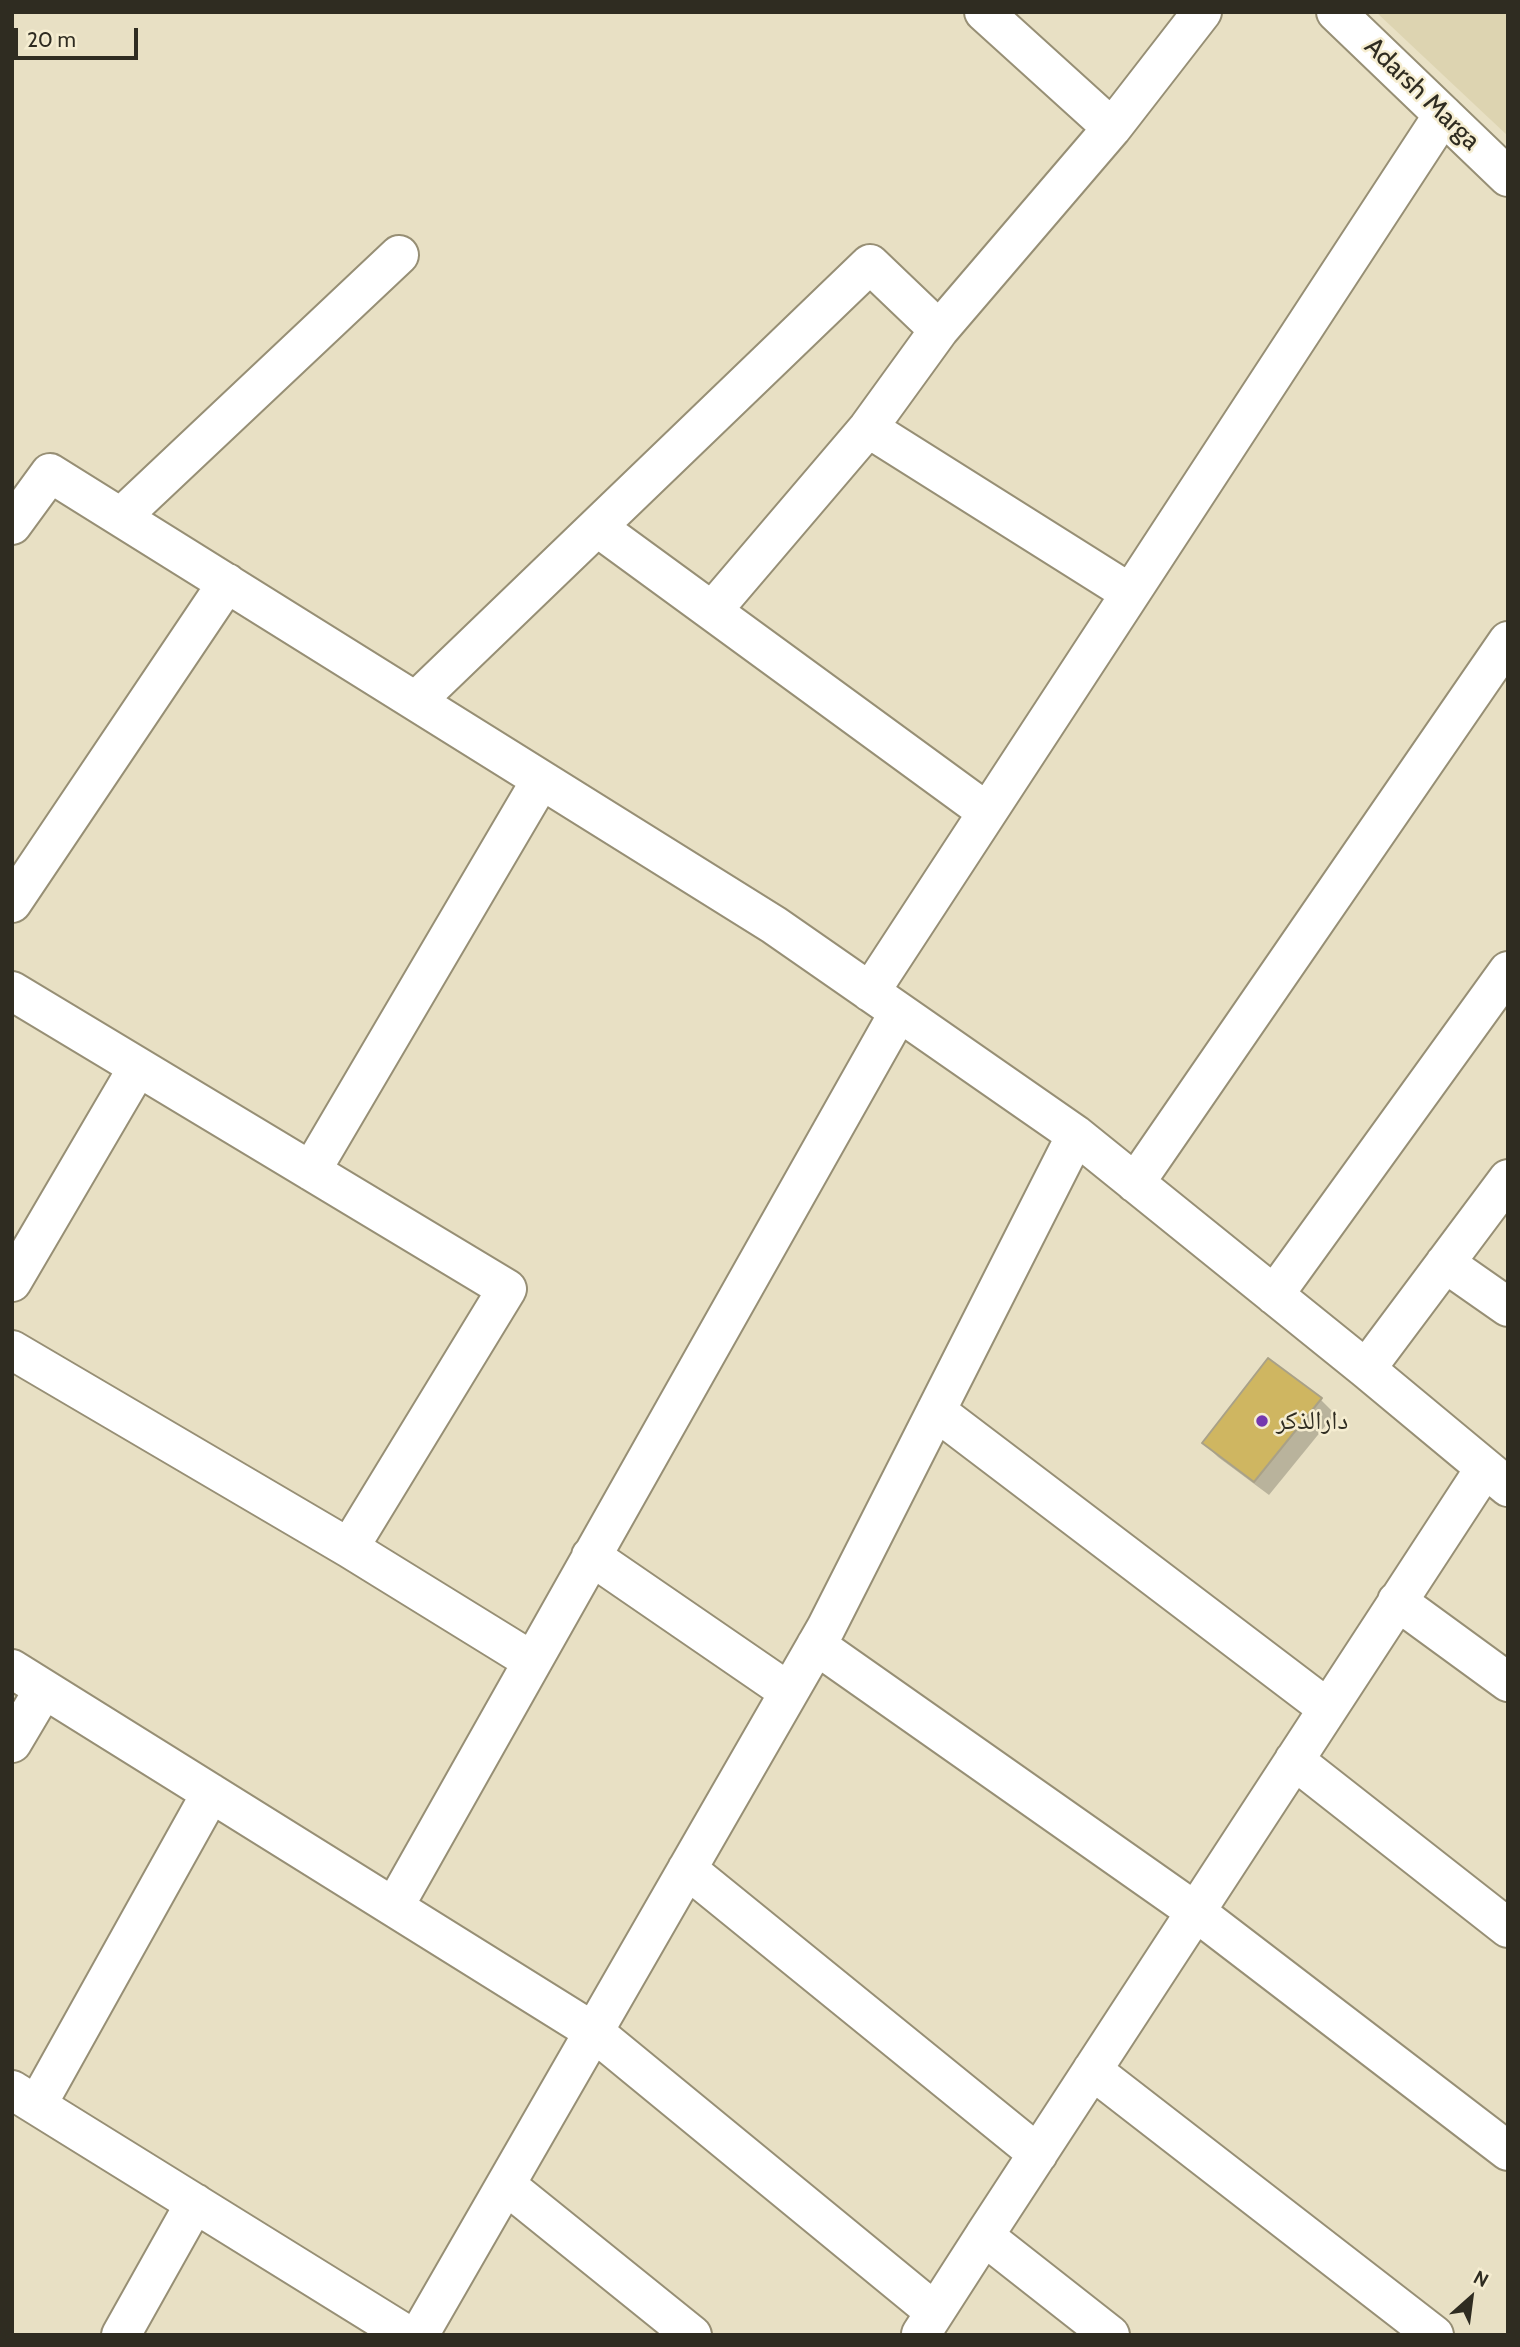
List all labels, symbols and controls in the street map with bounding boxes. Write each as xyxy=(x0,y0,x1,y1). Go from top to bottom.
scale bar xyxy=(18,14,142,58)
text: 20 m xyxy=(27,27,76,52)
street label: Adarsh Marga xyxy=(1358,31,1486,157)
place label: دارالذکر xyxy=(1276,1405,1348,1437)
marker: دارالذکر xyxy=(1254,1413,1270,1429)
north arrow xyxy=(1436,2263,1506,2333)
text: N xyxy=(1470,2266,1492,2292)

